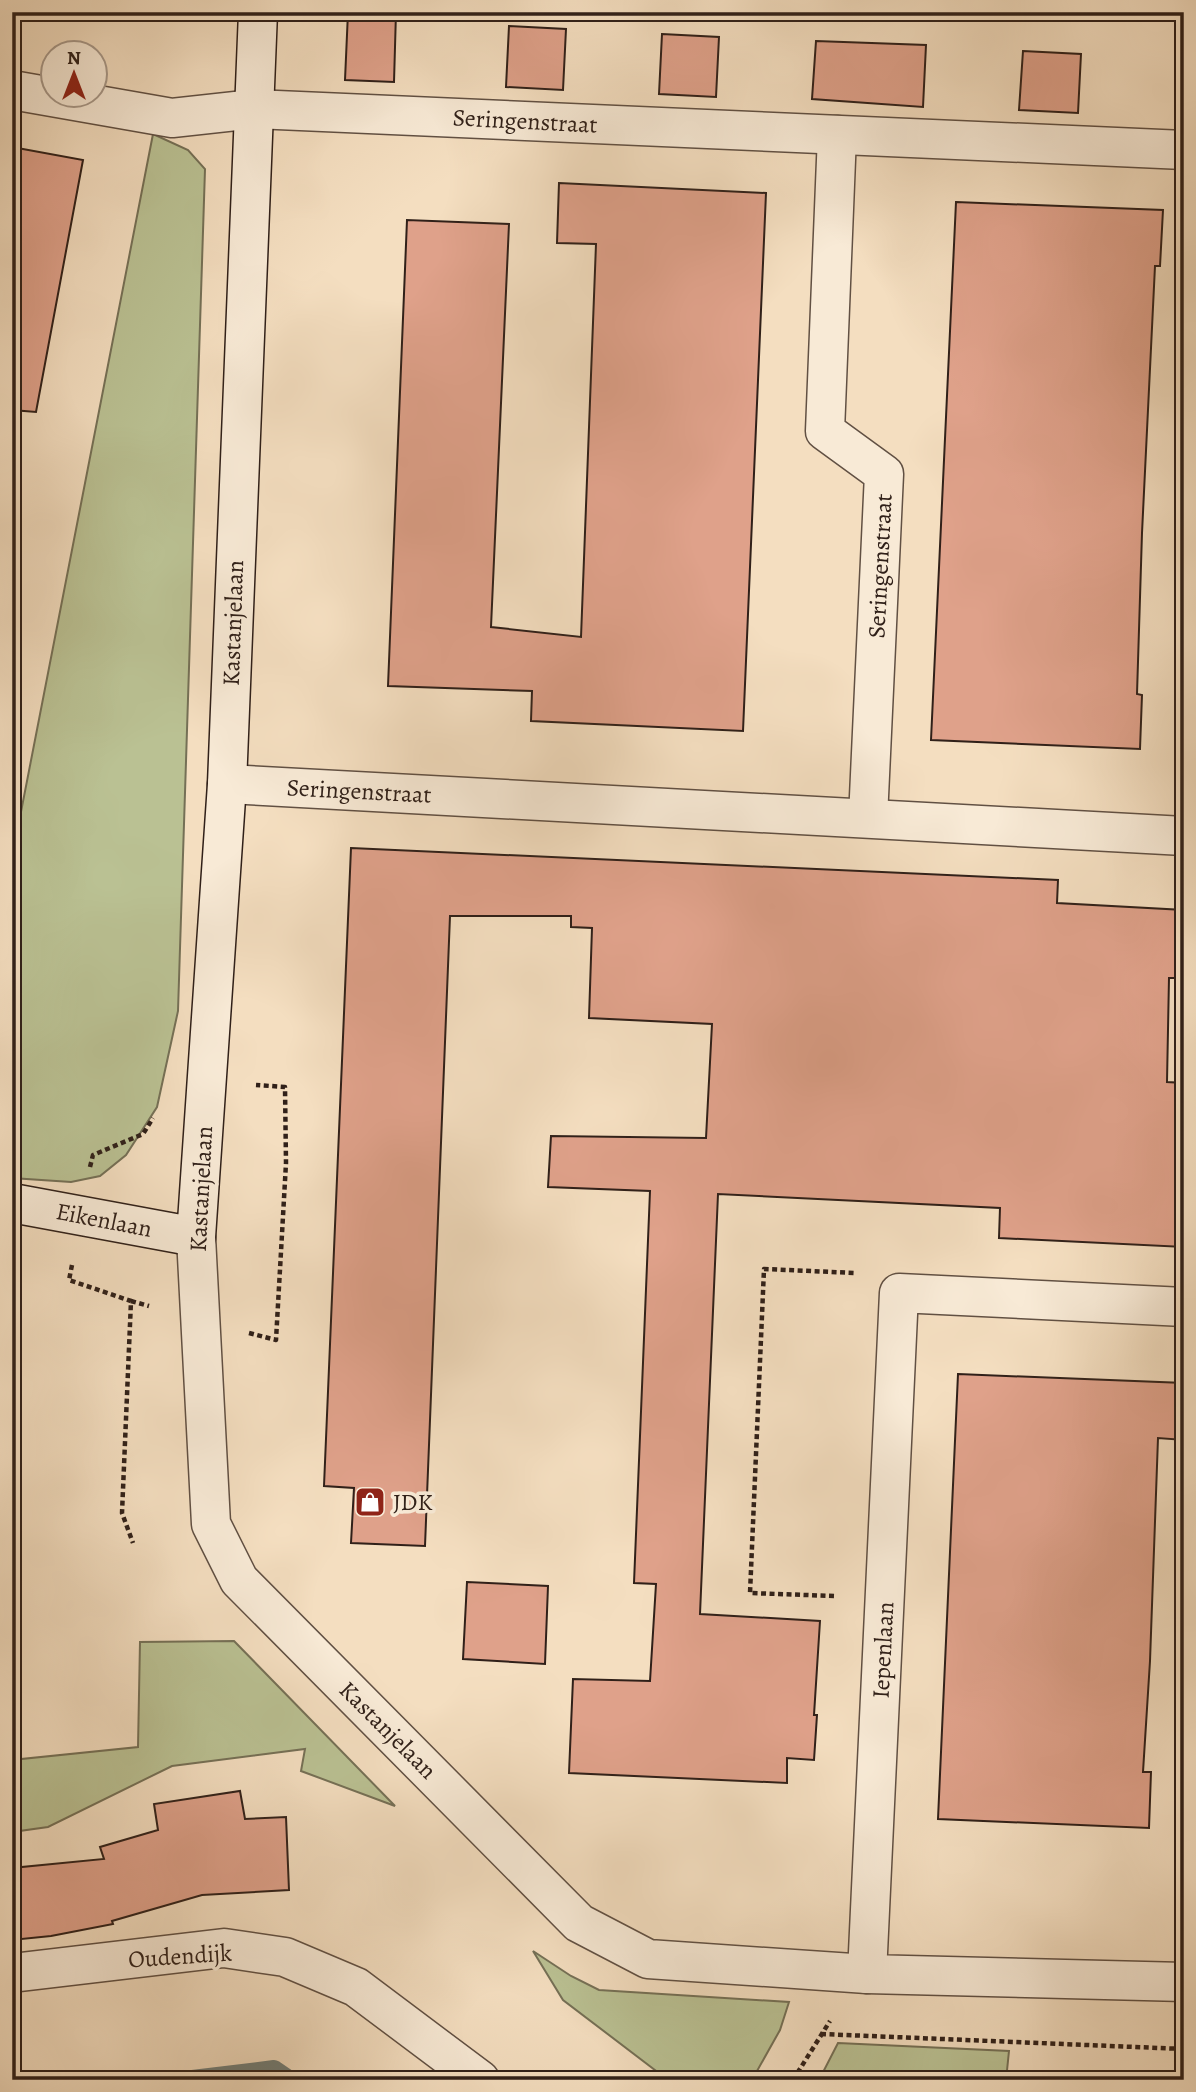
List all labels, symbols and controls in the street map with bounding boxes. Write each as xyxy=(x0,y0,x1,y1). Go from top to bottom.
north arrow xyxy=(38,38,108,108)
text: N xyxy=(67,45,81,71)
street label: Seringenstraat xyxy=(452,101,598,141)
street label: Seringenstraat xyxy=(860,493,900,639)
street label: Kastanjelaan xyxy=(215,559,251,687)
street label: Seringenstraat xyxy=(286,771,432,811)
street label: Kastanjelaan xyxy=(182,1125,220,1253)
street label: Eikenlaan xyxy=(53,1195,155,1245)
shop icon: JDK xyxy=(353,1485,387,1519)
place label: JDK xyxy=(393,1486,433,1518)
street label: Iepenlaan xyxy=(864,1601,902,1699)
street label: Kastanjelaan xyxy=(332,1674,444,1786)
street label: Oudendijk xyxy=(127,1936,233,1976)

